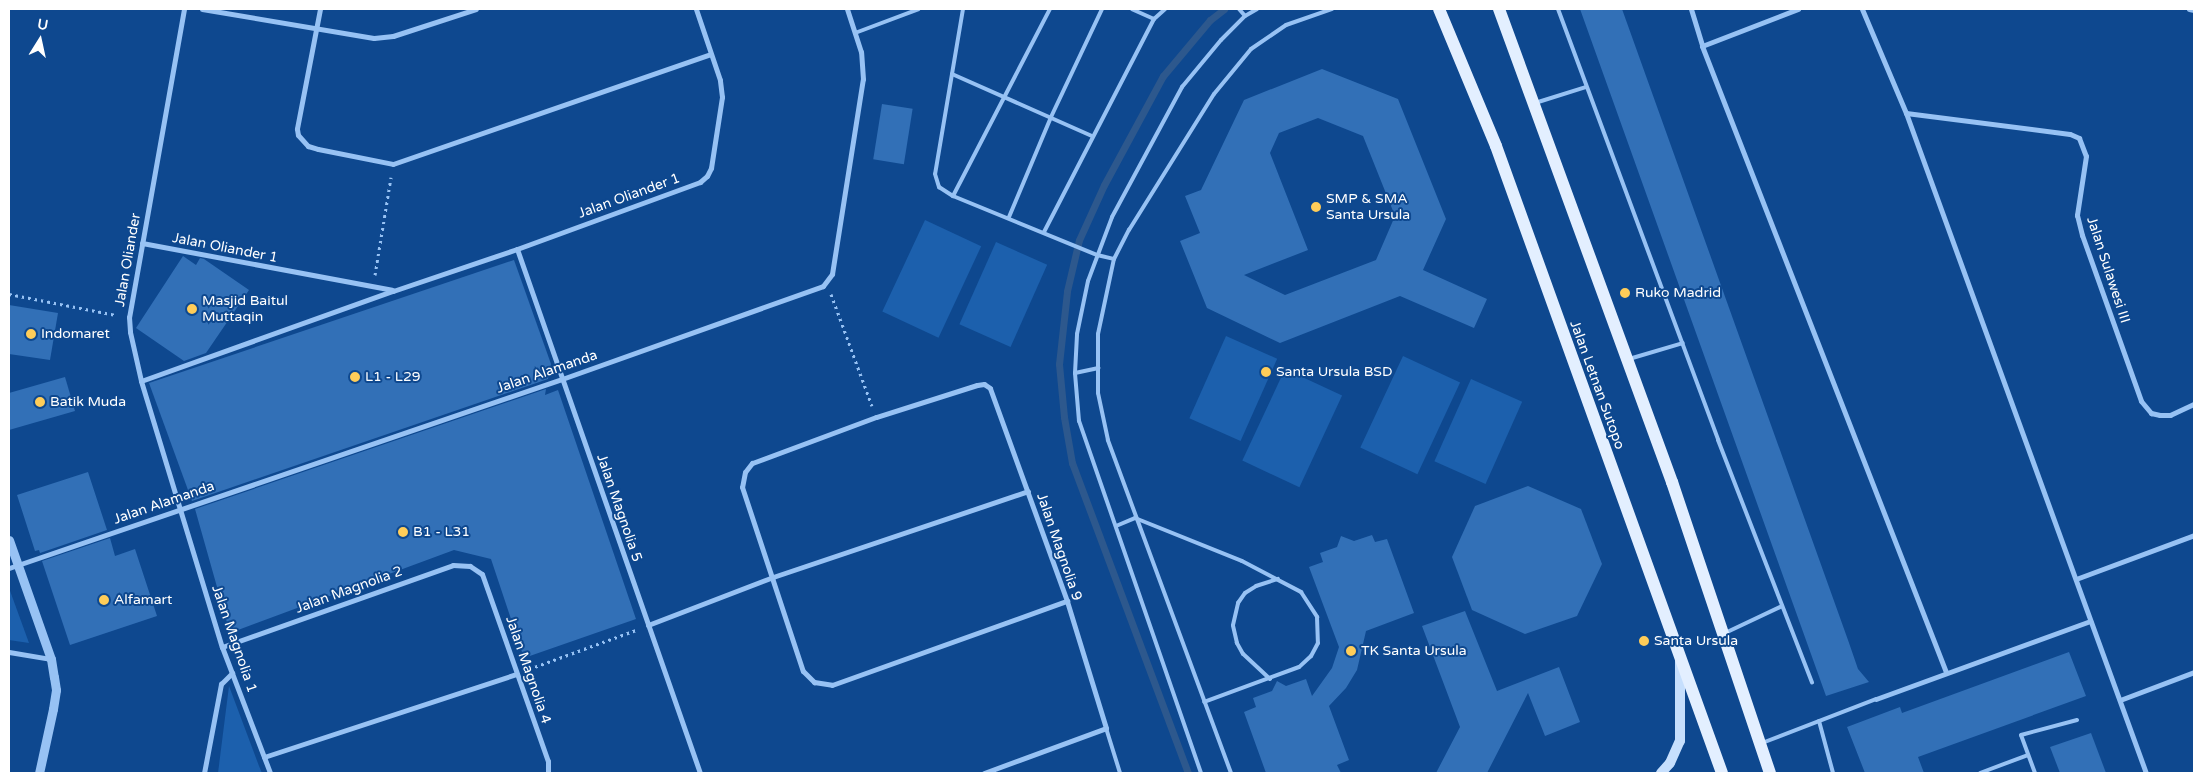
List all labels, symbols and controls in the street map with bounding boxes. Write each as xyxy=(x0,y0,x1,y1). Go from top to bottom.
north arrow xyxy=(15,15,65,65)
text: U xyxy=(36,15,49,34)
street label: Jalan Oliander 1 xyxy=(576,170,682,222)
place label: SMP & SMA Santa Ursula xyxy=(1326,191,1410,223)
marker: SMP & SMA Santa Ursula xyxy=(1310,201,1322,213)
street label: Jalan Oliander xyxy=(112,212,144,308)
street label: Jalan Sulawesi III xyxy=(2083,215,2133,325)
street label: Jalan Oliander 1 xyxy=(171,230,279,266)
place label: Ruko Madrid xyxy=(1635,285,1721,301)
marker: Ruko Madrid xyxy=(1619,287,1631,299)
place label: Masjid Baitul Muttaqin xyxy=(202,293,288,326)
marker: Masjid Baitul Muttaqin xyxy=(186,303,198,315)
street label: Jalan Letnan Sutopo xyxy=(1566,318,1628,452)
place label: Indomaret xyxy=(41,326,110,342)
marker: Indomaret xyxy=(25,328,37,340)
street label: Jalan Alamanda xyxy=(494,347,600,397)
place label: Santa Ursula BSD xyxy=(1276,364,1393,380)
marker: Santa Ursula BSD xyxy=(1260,366,1272,378)
place label: L1 - L29 xyxy=(365,369,420,385)
marker: L1 - L29 xyxy=(349,371,361,383)
place label: Batik Muda xyxy=(50,394,126,410)
marker: Batik Muda xyxy=(34,396,46,408)
street label: Jalan Magnolia 5 xyxy=(593,452,645,564)
street label: Jalan Alamanda xyxy=(111,478,217,528)
street label: Jalan Magnolia 9 xyxy=(1033,491,1085,603)
place label: B1 - L31 xyxy=(413,524,470,540)
marker: B1 - L31 xyxy=(397,526,409,538)
street label: Jalan Magnolia 2 xyxy=(293,563,405,617)
street label: Jalan Magnolia 1 xyxy=(208,583,260,695)
place label: Alfamart xyxy=(114,592,172,608)
marker: Alfamart xyxy=(98,594,110,606)
street label: Jalan Magnolia 4 xyxy=(502,614,554,726)
place label: Santa Ursula xyxy=(1654,633,1738,649)
marker: Santa Ursula xyxy=(1638,635,1650,647)
place label: TK Santa Ursula xyxy=(1361,643,1467,659)
marker: TK Santa Ursula xyxy=(1345,645,1357,657)

